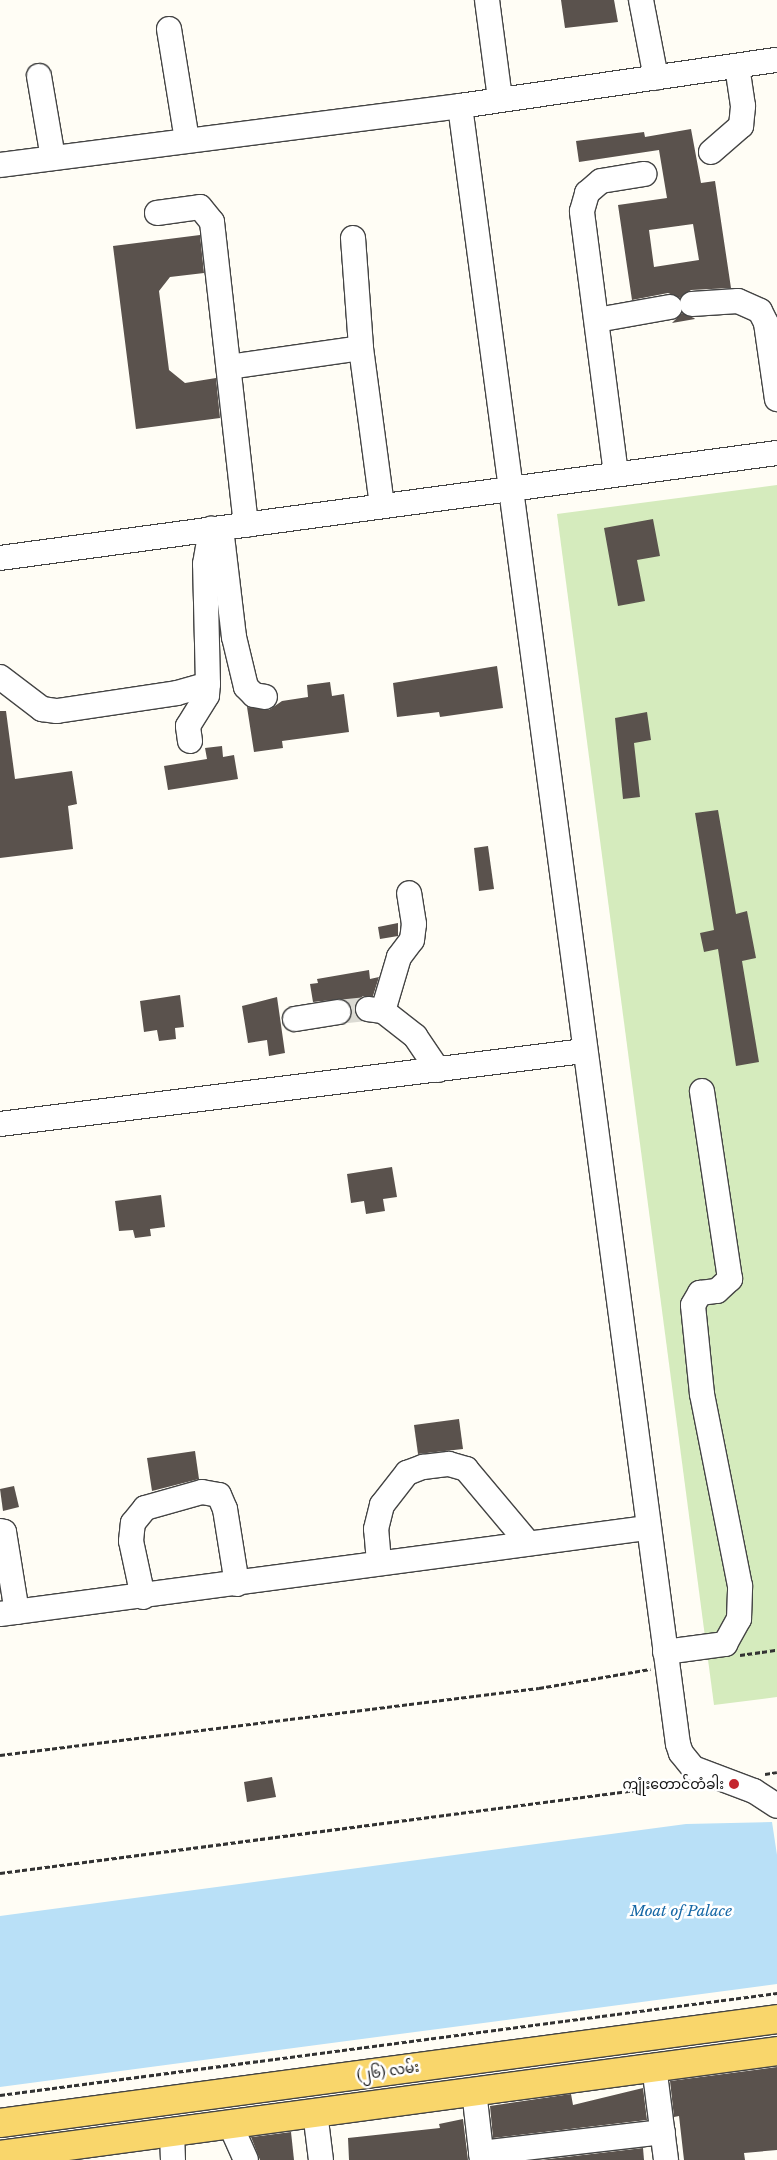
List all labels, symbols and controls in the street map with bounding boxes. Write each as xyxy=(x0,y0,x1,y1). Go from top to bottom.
place label: ကျုံးတောင်တံခါး xyxy=(623,1776,724,1792)
marker: ကျုံးတောင်တံခါး xyxy=(728,1778,740,1790)
water label: Moat of Palace xyxy=(630,1902,732,1920)
street label: (၂၆) လမ်း xyxy=(356,2058,420,2084)

